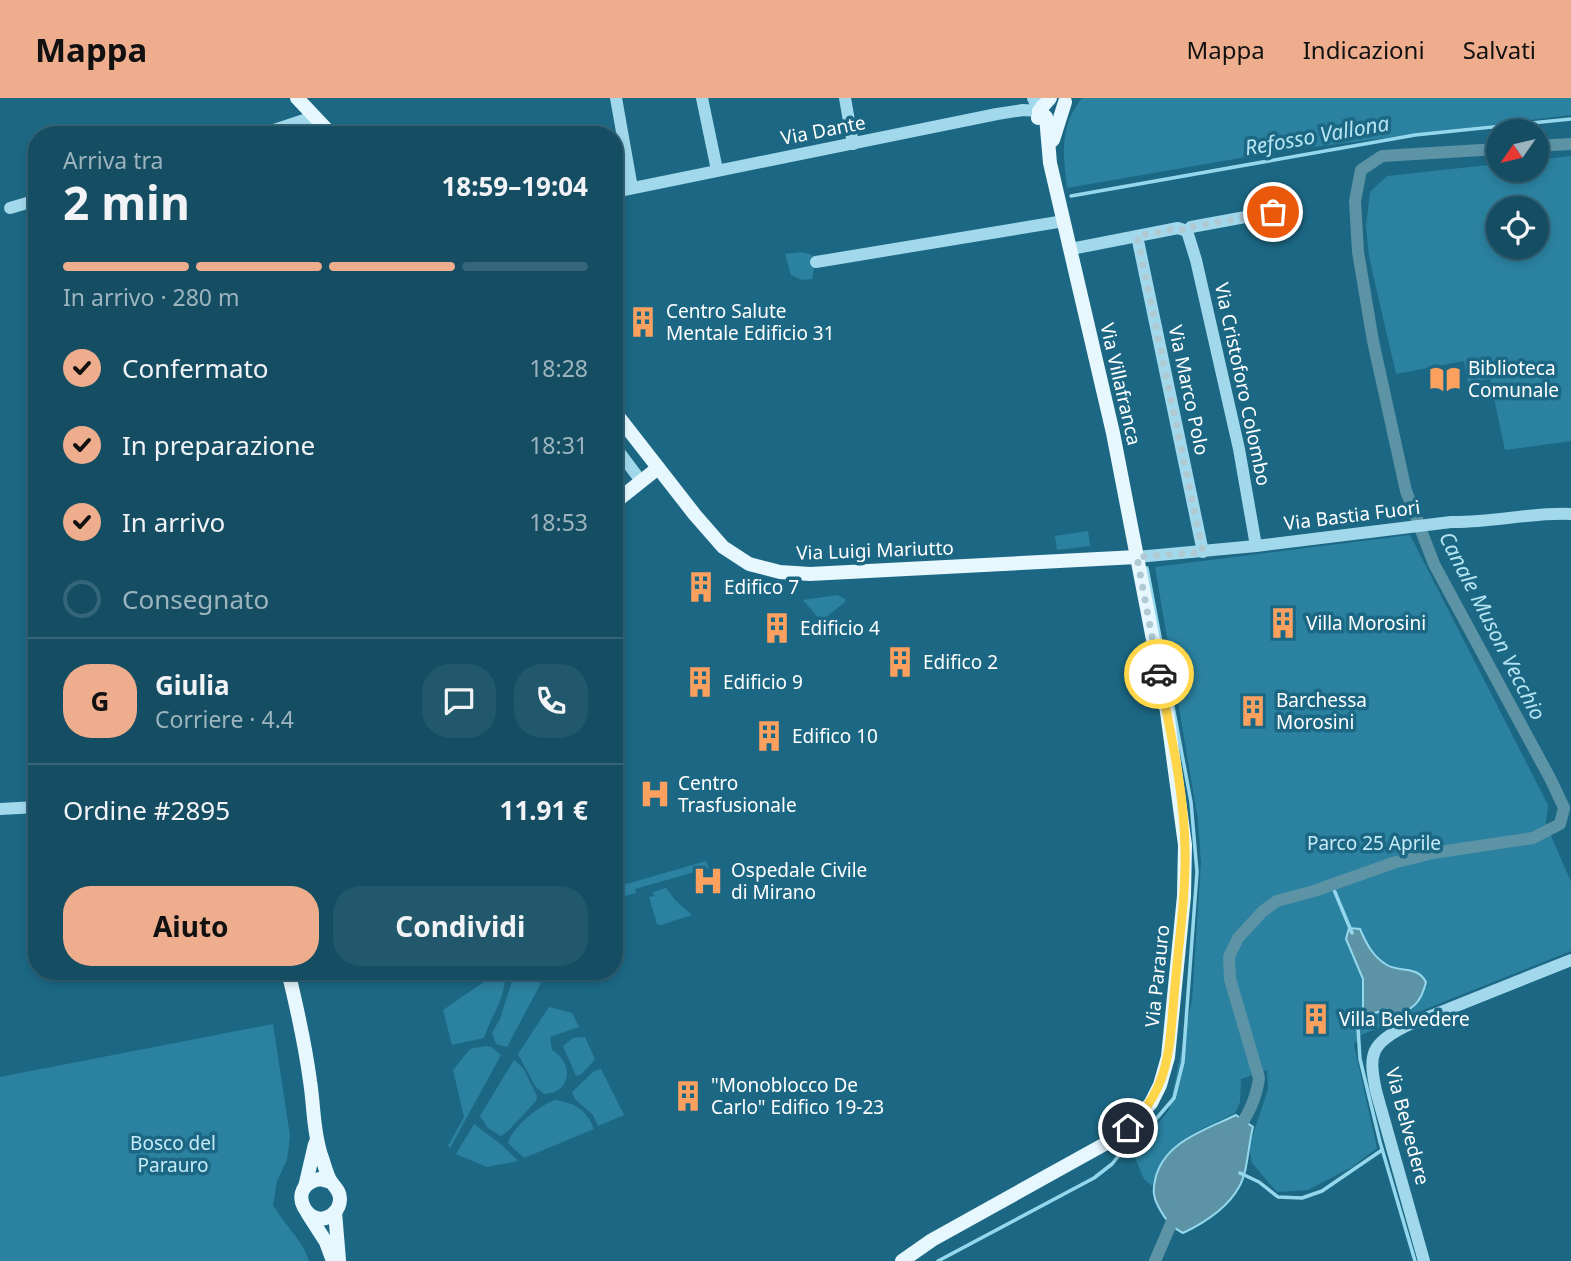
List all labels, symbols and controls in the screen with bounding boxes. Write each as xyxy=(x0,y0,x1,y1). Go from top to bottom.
text: Mappa xyxy=(35,27,147,72)
text: Mappa xyxy=(1187,33,1265,66)
text: Indicazioni xyxy=(1303,33,1425,66)
text: Salvati xyxy=(1463,33,1536,66)
street label: Via Dante xyxy=(778,109,868,151)
water label: Refosso Vallona xyxy=(1242,109,1391,162)
north arrow xyxy=(1486,119,1549,182)
map controls xyxy=(1486,119,1549,259)
text: Arriva tra xyxy=(63,144,163,176)
text: 18:59–19:04 xyxy=(441,168,588,204)
text: 2 min xyxy=(63,171,190,233)
pin xyxy=(1243,182,1303,242)
icon: bag xyxy=(1254,193,1292,231)
button: locate xyxy=(1486,196,1549,259)
street label: Via Cristoforo Colombo xyxy=(1209,280,1277,488)
text: In arrivo · 280 m xyxy=(63,281,240,313)
place label: Centro Salute Mentale Edificio 31 xyxy=(666,298,835,346)
building icon: Centro Salute Mentale Edificio 31 xyxy=(626,305,660,339)
street label: Via Villafranca xyxy=(1094,320,1148,448)
street label: Via Marco Polo xyxy=(1163,323,1215,457)
icon: check xyxy=(63,349,101,387)
text: Confermato xyxy=(122,350,269,386)
text: 18:28 xyxy=(529,352,588,384)
place label: Biblioteca Comunale xyxy=(1468,355,1559,403)
library icon: Biblioteca Comunale xyxy=(1428,362,1462,396)
icon: check xyxy=(63,426,101,464)
text: In preparazione xyxy=(122,427,315,463)
text: 18:31 xyxy=(529,429,588,461)
street label: Via Bastia Fuori xyxy=(1282,494,1422,536)
icon: check xyxy=(63,503,101,541)
text: In arrivo xyxy=(122,504,225,540)
text: 18:53 xyxy=(529,506,588,538)
water label: Canale Muson Vecchio xyxy=(1433,526,1553,725)
street label: Via Luigi Mariutto xyxy=(796,534,954,566)
building icon: Edifico 7 xyxy=(684,570,718,604)
place label: Edifico 7 xyxy=(724,574,799,600)
text: Consegnato xyxy=(122,581,269,617)
building icon: Villa Morosini xyxy=(1266,606,1300,640)
place label: Villa Morosini xyxy=(1306,610,1426,636)
building icon: Edificio 4 xyxy=(760,611,794,645)
place label: Edificio 4 xyxy=(800,615,880,641)
courier xyxy=(1124,639,1194,709)
building icon: Edifico 2 xyxy=(883,645,917,679)
place label: Edifico 2 xyxy=(923,649,998,675)
icon: car xyxy=(1140,655,1178,693)
button: chat xyxy=(422,664,496,738)
button: phone xyxy=(514,664,588,738)
building icon: Edificio 9 xyxy=(683,665,717,699)
text: Giulia xyxy=(155,667,230,703)
place label: Edificio 9 xyxy=(723,669,803,695)
text: G xyxy=(91,683,109,719)
place label: Barchessa Morosini xyxy=(1276,687,1367,735)
building icon: Barchessa Morosini xyxy=(1236,694,1270,728)
text: Corriere · 4.4 xyxy=(155,703,294,735)
building icon: Edifico 10 xyxy=(752,719,786,753)
place label: Edifico 10 xyxy=(792,723,878,749)
place label: Centro Trasfusionale xyxy=(678,770,797,818)
hospital icon: Centro Trasfusionale xyxy=(638,777,672,811)
text: Ordine #2895 xyxy=(63,792,230,828)
text: 11.91 € xyxy=(500,792,588,828)
park label: Parco 25 Aprile xyxy=(1307,830,1441,856)
place label: Ospedale Civile di Mirano xyxy=(731,857,867,905)
hospital icon: Ospedale Civile di Mirano xyxy=(691,864,725,898)
button: Aiuto xyxy=(63,886,319,966)
button: Condividi xyxy=(333,886,588,966)
street label: Via Parauro xyxy=(1139,923,1175,1029)
building icon: Villa Belvedere xyxy=(1299,1002,1333,1036)
place label: Villa Belvedere xyxy=(1339,1006,1470,1032)
street label: Via Belvedere xyxy=(1380,1064,1436,1188)
place label: "Monoblocco De Carlo" Edifico 19-23 xyxy=(711,1072,884,1120)
building icon: "Monoblocco De Carlo" Edifico 19-23 xyxy=(671,1079,705,1113)
pin xyxy=(1098,1098,1158,1158)
icon: home xyxy=(1109,1109,1147,1147)
park label: Bosco del Parauro xyxy=(130,1130,216,1178)

